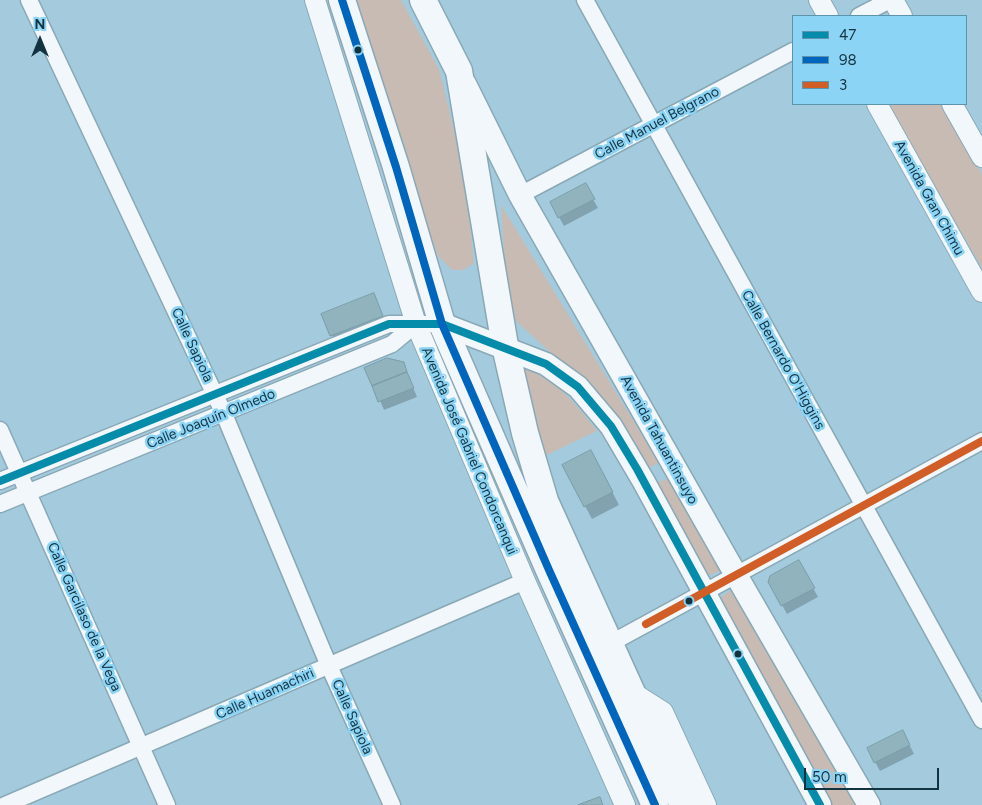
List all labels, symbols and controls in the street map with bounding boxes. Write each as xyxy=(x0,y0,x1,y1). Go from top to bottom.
north arrow xyxy=(15,15,65,65)
legend xyxy=(792,15,967,105)
text: N xyxy=(35,16,45,33)
text: 47 xyxy=(839,26,856,44)
unlabelled marker xyxy=(353,45,363,55)
text: 98 xyxy=(839,51,857,69)
text: 3 xyxy=(839,76,847,94)
street label: Calle Manuel Belgrano xyxy=(592,83,722,163)
street label: Avenida Gran Chimu xyxy=(890,138,968,258)
street label: Calle Bernardo O'Higgins xyxy=(738,288,828,432)
street label: Calle Sapiola xyxy=(167,305,217,385)
street label: Avenida José Gabriel Condorcanqui xyxy=(418,345,520,557)
street label: Avenida Tahuantinsuyo xyxy=(617,373,701,507)
street label: Calle Joaquín Olmedo xyxy=(144,386,278,452)
street label: Calle Garcilaso de la Vega xyxy=(44,540,124,694)
unlabelled marker xyxy=(684,596,694,606)
unlabelled marker xyxy=(733,649,743,659)
street label: Calle Huamachiri xyxy=(213,665,317,723)
street label: Calle Sapiola xyxy=(328,677,376,757)
scale bar xyxy=(807,758,942,790)
text: 50 m xyxy=(812,768,847,786)

